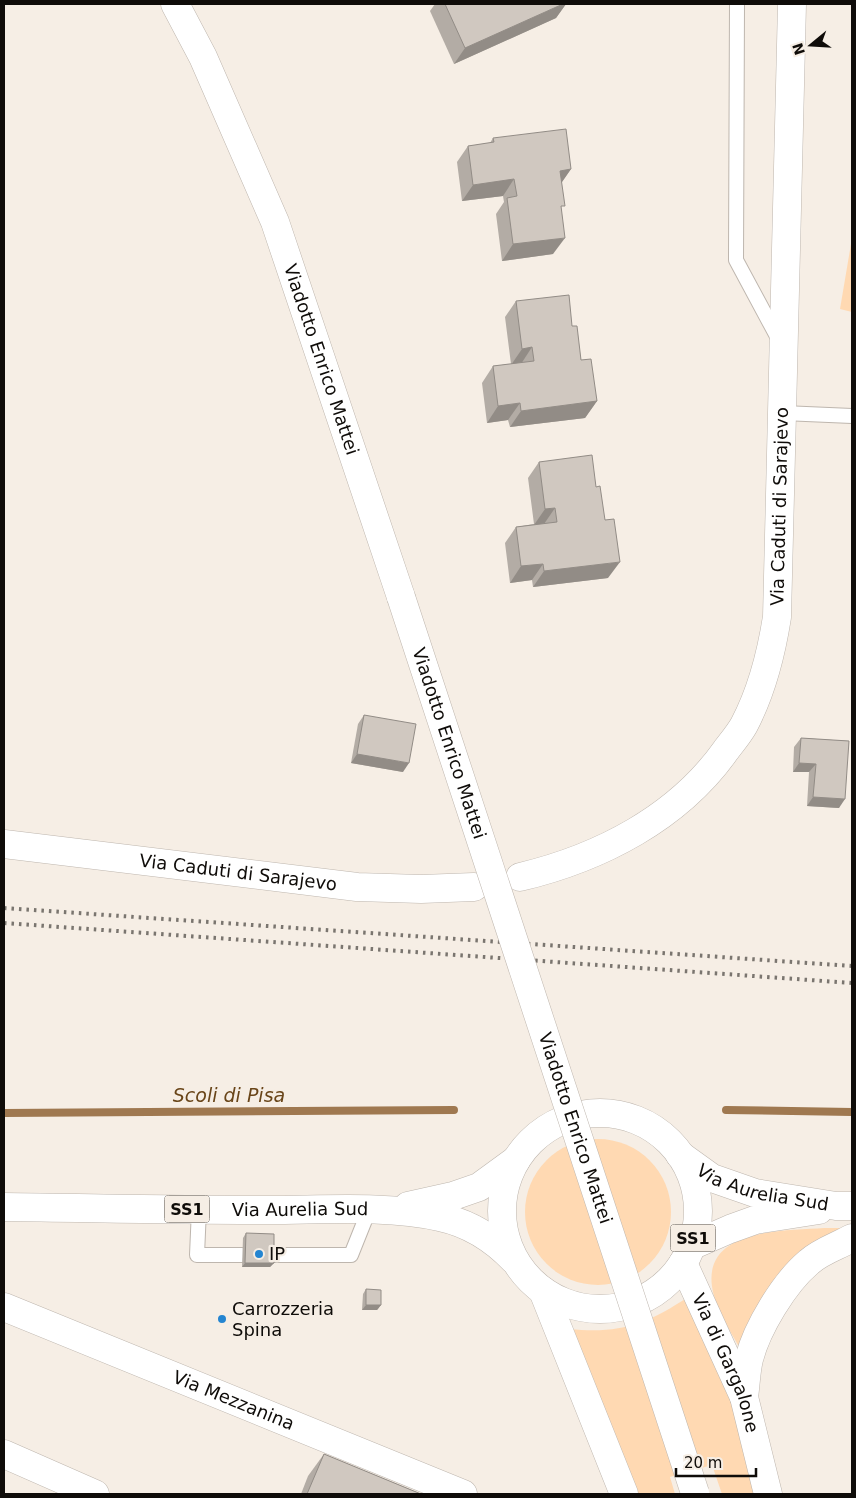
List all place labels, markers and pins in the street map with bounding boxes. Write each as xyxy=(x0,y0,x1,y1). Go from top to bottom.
place label: IP xyxy=(269,1243,285,1264)
marker: IP xyxy=(253,1248,265,1260)
place label: Carrozzeria Spina xyxy=(232,1298,334,1340)
marker: Carrozzeria Spina xyxy=(216,1313,228,1325)

